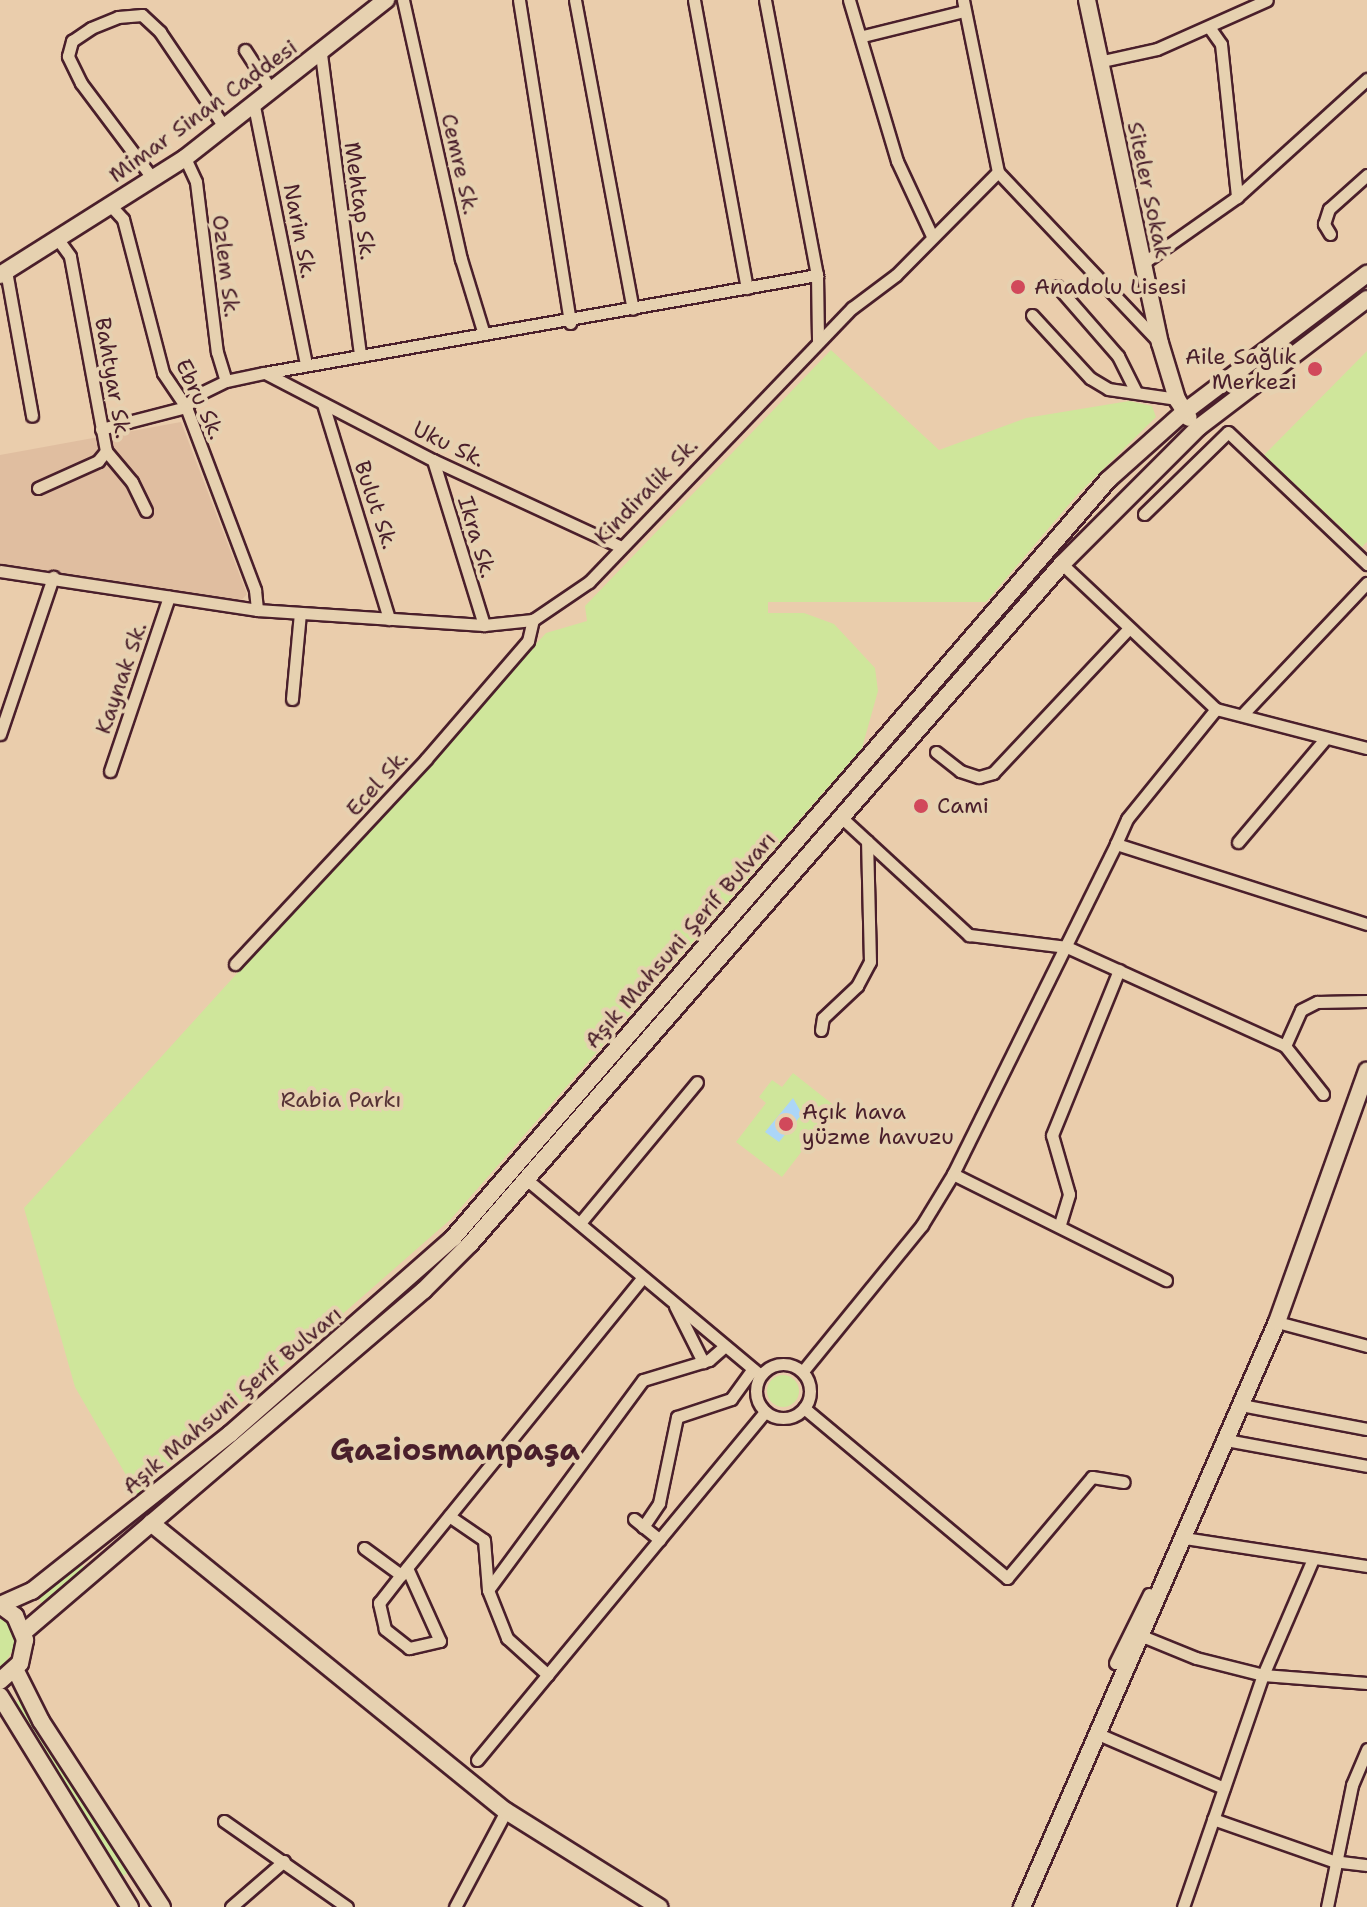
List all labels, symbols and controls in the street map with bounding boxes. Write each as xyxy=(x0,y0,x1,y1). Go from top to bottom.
street label: Mimar Sinan Caddesi xyxy=(104,34,302,188)
street label: Cemre Sk. xyxy=(436,111,484,217)
street label: Siteler Sokak xyxy=(1122,119,1176,261)
street label: Mehtap Sk. xyxy=(339,140,381,262)
street label: Narin Sk. xyxy=(278,181,322,281)
street label: Ozlem Sk. xyxy=(207,213,245,319)
place label: Anadolu Lisesi xyxy=(1034,274,1187,300)
marker: Anadolu Lisesi xyxy=(1009,278,1027,296)
street label: Bahtyar Sk. xyxy=(89,315,137,441)
place label: Aile Sağlık Merkezi xyxy=(1185,343,1297,394)
street label: Ebru Sk. xyxy=(170,354,230,444)
marker: Aile Sağlık Merkezi xyxy=(1304,358,1326,380)
street label: Uku Sk. xyxy=(409,415,489,473)
street label: Kindiralik Sk. xyxy=(589,432,703,550)
street label: Bulut Sk. xyxy=(349,457,403,553)
street label: Ikra Sk. xyxy=(452,493,502,581)
street label: Kaynak Sk. xyxy=(90,619,152,737)
street label: Ecel Sk. xyxy=(340,744,414,822)
place label: Cami xyxy=(937,793,989,819)
marker: Cami xyxy=(912,797,930,815)
street label: Aşık Mahsuni Şerif Bulvarı xyxy=(579,826,781,1054)
park label: Rabia Parkı xyxy=(280,1087,402,1113)
place label: Açık hava yüzme havuzu xyxy=(802,1098,954,1150)
marker: Açık hava yüzme havuzu xyxy=(777,1115,795,1133)
street label: Aşık Mahsuni Şerif Bulvarı xyxy=(117,1300,347,1500)
district label: Gaziosmanpaşa xyxy=(330,1432,580,1468)

